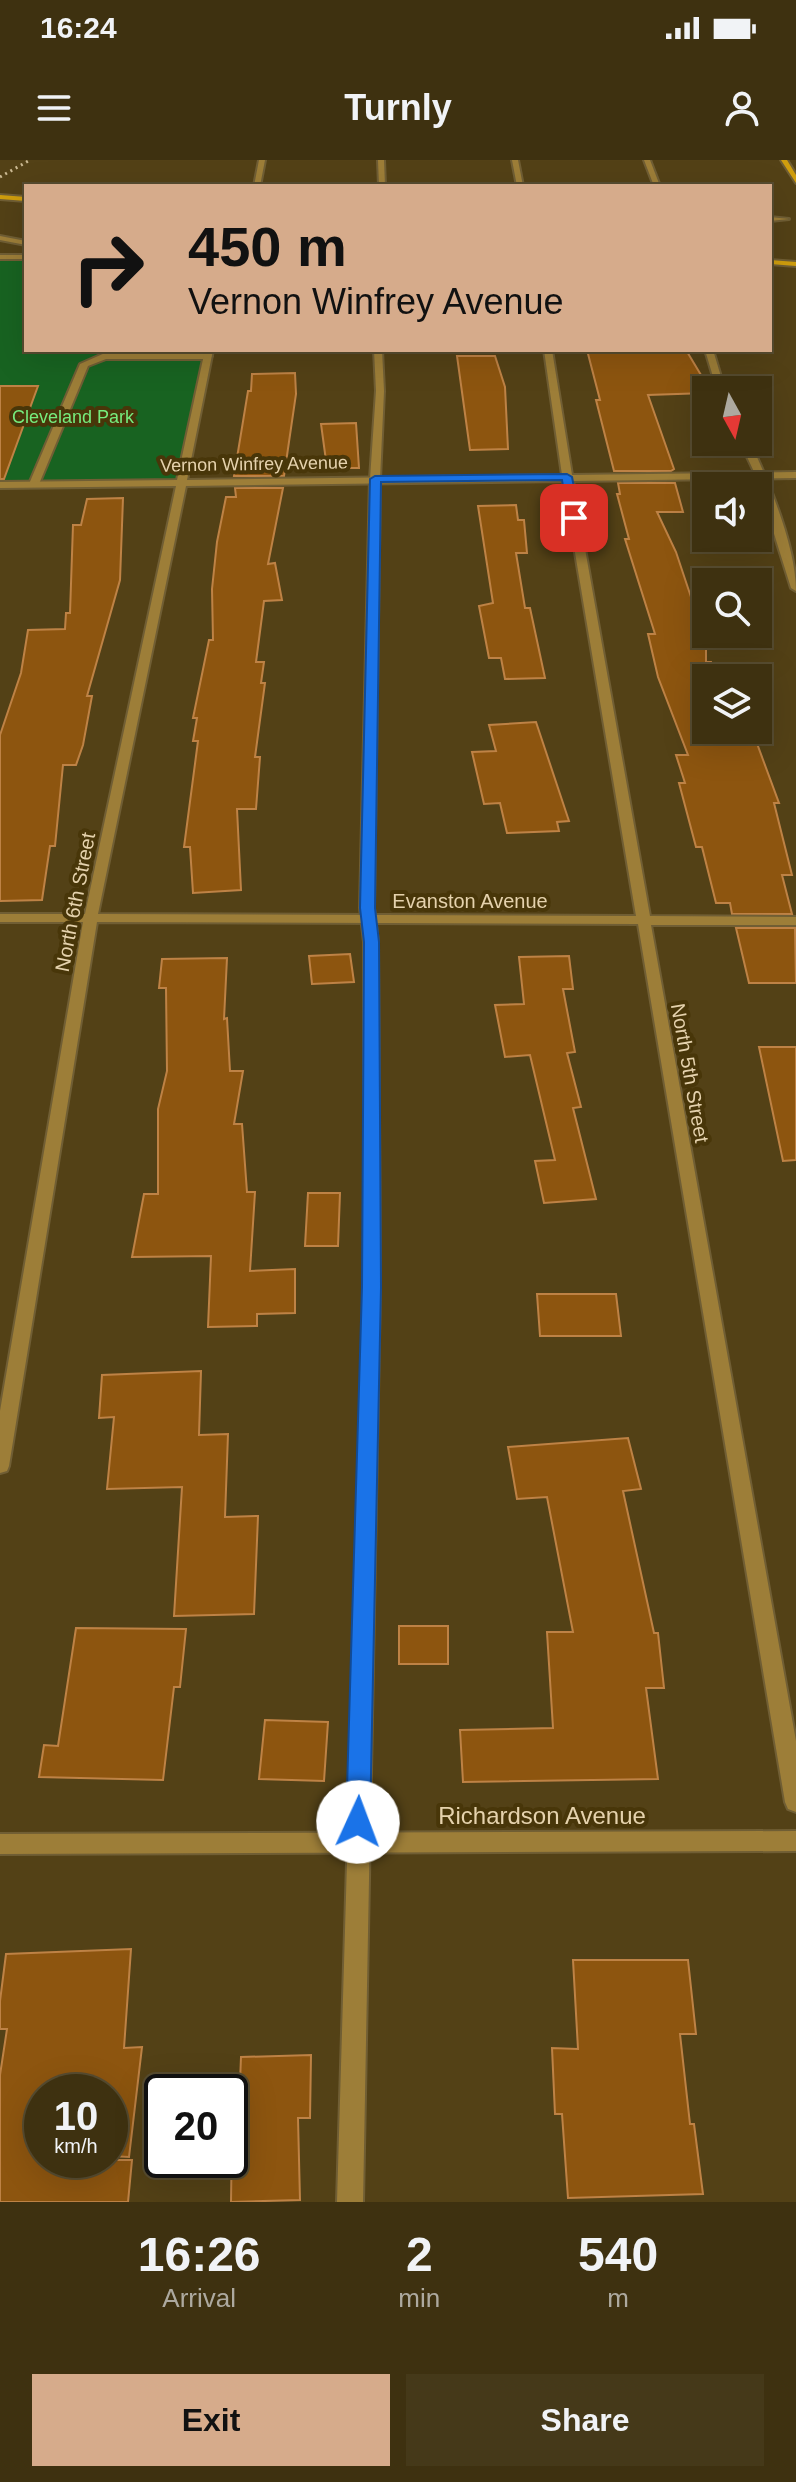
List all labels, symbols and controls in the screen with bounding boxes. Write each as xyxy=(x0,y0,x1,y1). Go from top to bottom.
text: 16:24 xyxy=(40,11,117,44)
icon: menu xyxy=(32,86,76,130)
icon: person xyxy=(720,86,764,130)
text: Turnly xyxy=(344,87,452,128)
text: 450 m xyxy=(188,215,347,278)
icon: right xyxy=(56,216,160,320)
text: Vernon Winfrey Avenue xyxy=(188,281,564,322)
north arrow xyxy=(692,376,772,456)
map controls xyxy=(692,376,772,744)
park label: Cleveland Park xyxy=(12,407,135,427)
street label: Vernon Winfrey Avenue xyxy=(160,452,348,476)
button: sound xyxy=(692,472,772,552)
pin xyxy=(540,484,608,552)
icon: arrive xyxy=(552,496,596,540)
button: search xyxy=(692,568,772,648)
button: layers xyxy=(692,664,772,744)
street label: North 6th Street xyxy=(51,830,99,973)
street label: Evanston Avenue xyxy=(392,890,548,912)
street label: North 5th Street xyxy=(667,1002,713,1145)
position arrow xyxy=(316,1780,400,1864)
street label: Richardson Avenue xyxy=(438,1802,646,1829)
speed limit sign: 20 xyxy=(144,2074,248,2178)
text: 10 xyxy=(54,2094,98,2138)
text: km/h xyxy=(54,2135,98,2157)
text: 16:26 xyxy=(138,2228,261,2281)
text: 2 xyxy=(406,2228,433,2281)
text: 540 xyxy=(578,2228,658,2281)
text: Arrival xyxy=(162,2283,236,2313)
text: min xyxy=(398,2283,440,2313)
text: m xyxy=(607,2283,629,2313)
button: Exit xyxy=(32,2374,390,2466)
button: Share xyxy=(406,2374,764,2466)

